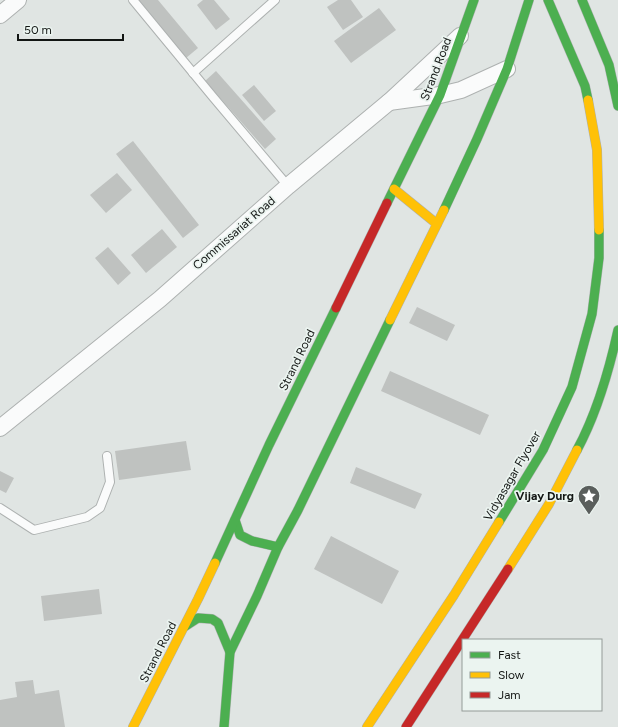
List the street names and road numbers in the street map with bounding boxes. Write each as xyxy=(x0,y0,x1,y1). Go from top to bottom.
street label: Strand Road xyxy=(418,35,454,103)
street label: Commissariat Road xyxy=(190,194,278,272)
street label: Strand Road xyxy=(276,327,318,393)
street label: Vidyasagar Flyover xyxy=(481,429,543,523)
street label: Strand Road xyxy=(137,619,179,685)

